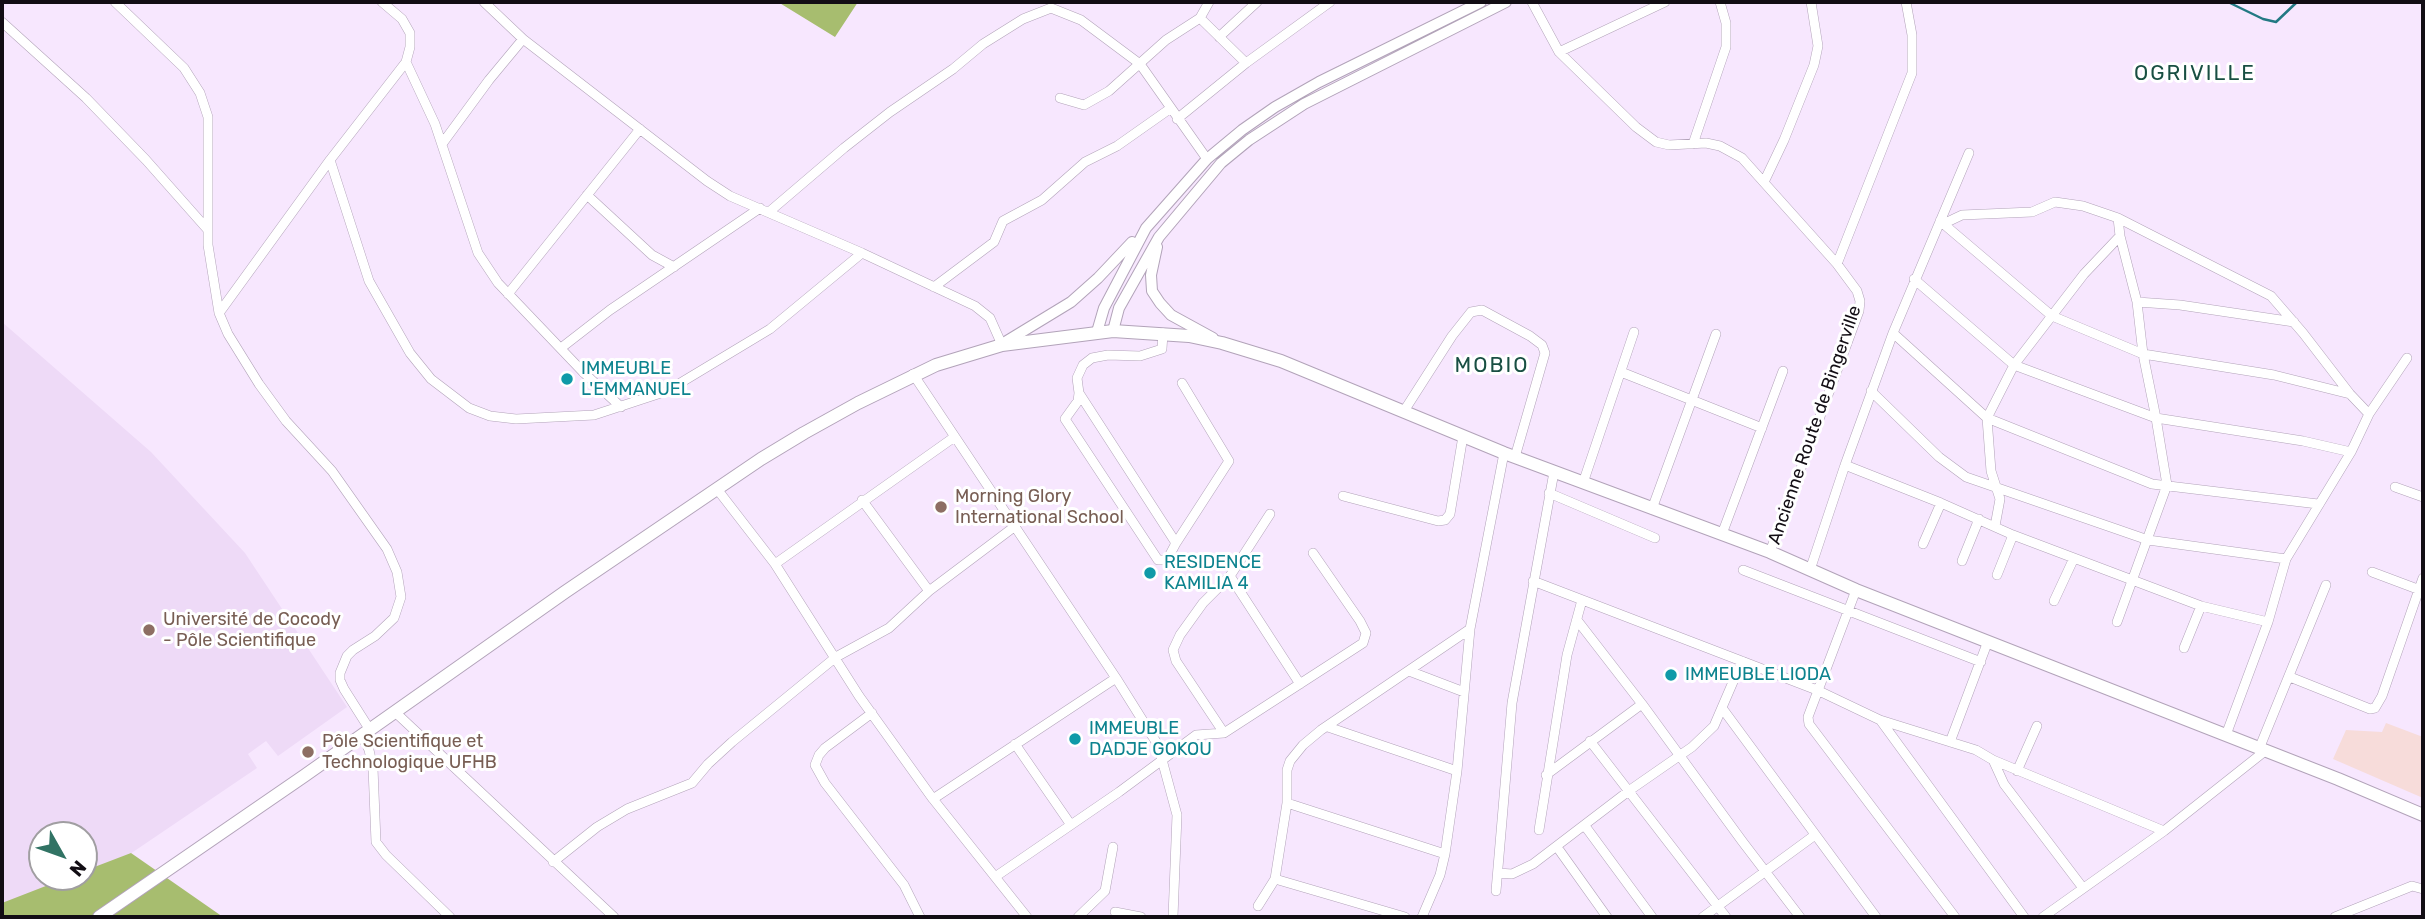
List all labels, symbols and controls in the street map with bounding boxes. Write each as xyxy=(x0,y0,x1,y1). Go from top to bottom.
district label: OGRIVILLE xyxy=(2135,61,2255,87)
street label: Ancienne Route de Bingerville xyxy=(1764,303,1866,547)
district label: MOBIO xyxy=(1455,353,1529,379)
place label: IMMEUBLE L'EMMANUEL xyxy=(581,358,691,400)
marker: IMMEUBLE L'EMMANUEL xyxy=(559,371,575,387)
place label: Morning Glory International School xyxy=(955,486,1124,528)
marker: Morning Glory International School xyxy=(933,499,949,515)
place label: RESIDENCE KAMILIA 4 xyxy=(1164,552,1262,594)
marker: RESIDENCE KAMILIA 4 xyxy=(1142,565,1158,581)
place label: Université de Cocody - Pôle Scientifique xyxy=(163,609,341,652)
marker: Université de Cocody - Pôle Scientifique xyxy=(141,622,157,638)
place label: IMMEUBLE LIODA xyxy=(1685,664,1831,686)
marker: IMMEUBLE LIODA xyxy=(1663,667,1679,683)
place label: IMMEUBLE DADJE GOKOU xyxy=(1089,718,1212,760)
place label: Pôle Scientifique et Technologique UFHB xyxy=(322,731,497,774)
marker: IMMEUBLE DADJE GOKOU xyxy=(1067,731,1083,747)
marker: Pôle Scientifique et Technologique UFHB xyxy=(300,744,316,760)
north arrow xyxy=(28,821,98,891)
text: N xyxy=(65,856,91,881)

